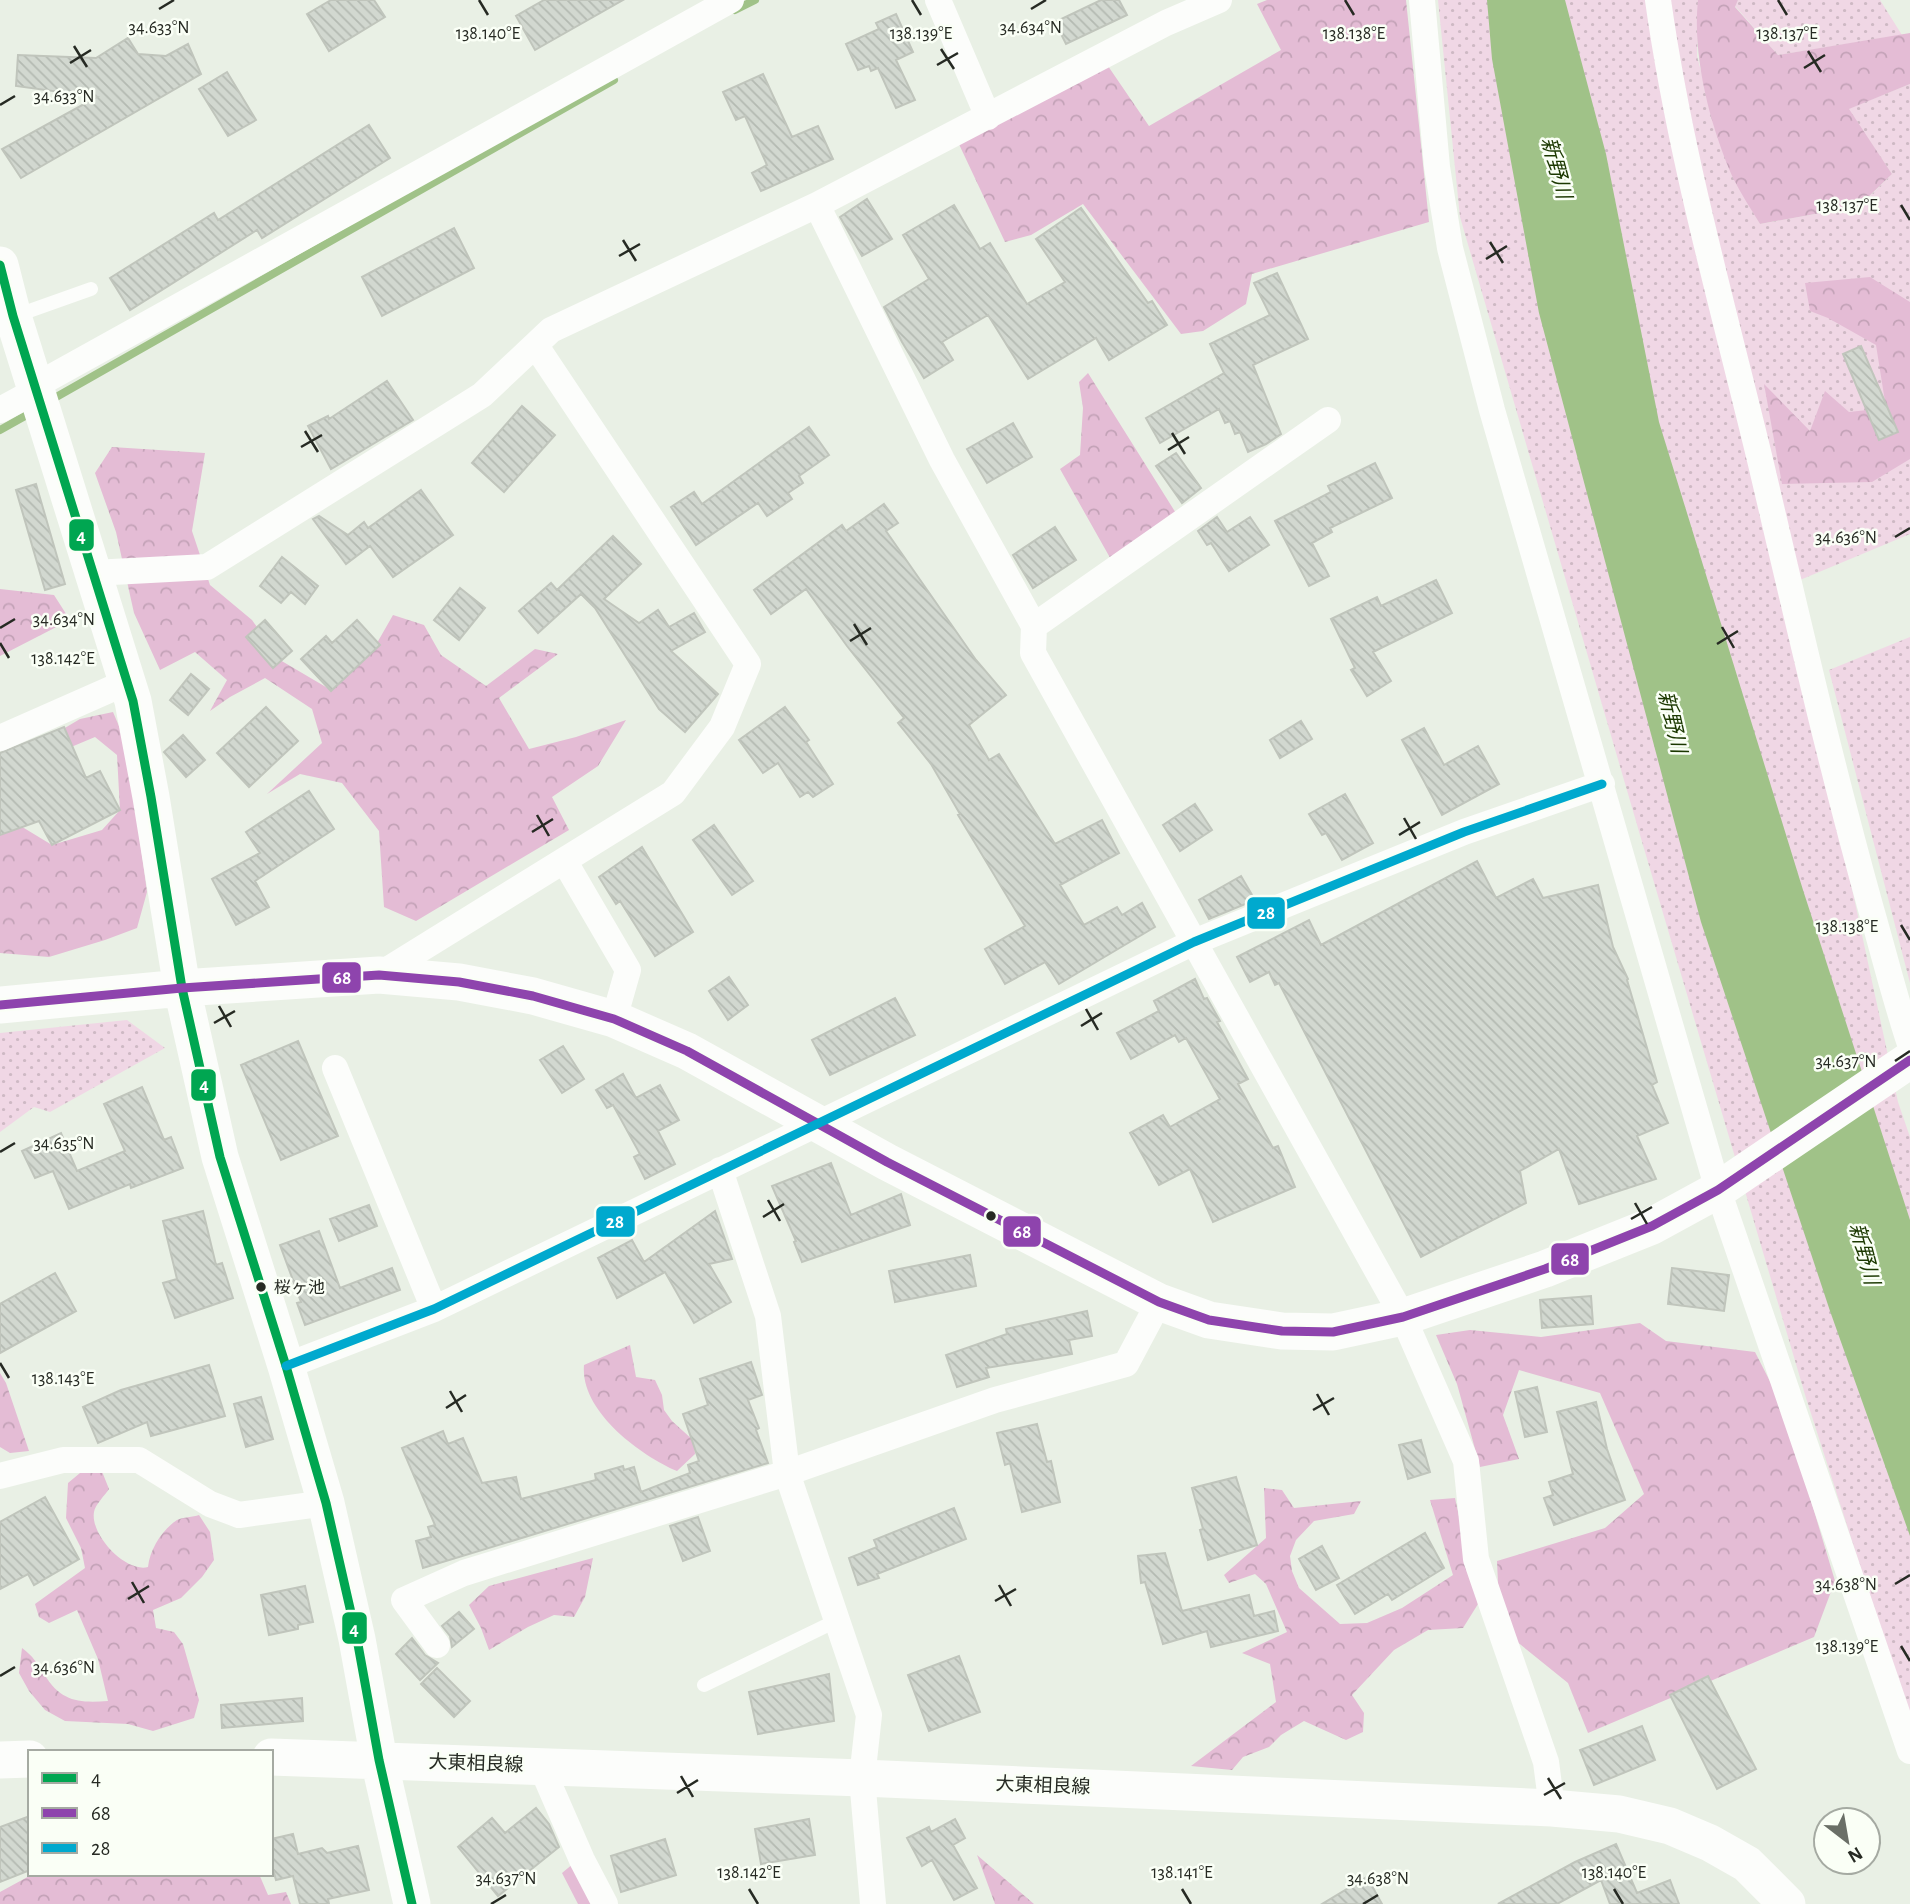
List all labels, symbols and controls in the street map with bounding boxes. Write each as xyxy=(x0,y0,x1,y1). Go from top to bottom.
text: 34.633°N xyxy=(128,19,190,37)
text: 34.634°N xyxy=(1000,19,1062,37)
text: 138.140°E xyxy=(456,25,521,43)
text: 138.139°E xyxy=(890,25,952,43)
text: 138.138°E xyxy=(1323,25,1385,43)
text: 138.137°E xyxy=(1756,25,1818,43)
text: 34.633°N xyxy=(33,88,95,106)
water label: 新野川 xyxy=(1538,135,1576,203)
text: 138.137°E xyxy=(1816,197,1878,215)
line badge: 4 xyxy=(68,518,95,552)
text: 4 xyxy=(76,527,86,546)
text: 34.636°N xyxy=(1815,529,1877,547)
text: 34.634°N xyxy=(33,611,95,629)
text: 138.142°E xyxy=(31,650,95,668)
water label: 新野川 xyxy=(1655,689,1691,757)
line badge: 28 xyxy=(1246,896,1286,930)
text: 28 xyxy=(1257,904,1275,923)
text: 138.138°E xyxy=(1816,918,1878,936)
line badge: 68 xyxy=(321,961,362,994)
text: 68 xyxy=(333,969,351,988)
text: 34.637°N xyxy=(1815,1053,1877,1071)
line badge: 4 xyxy=(190,1068,217,1102)
text: 4 xyxy=(199,1076,209,1095)
text: 34.635°N xyxy=(33,1135,95,1153)
line badge: 28 xyxy=(595,1205,636,1238)
unlabelled marker xyxy=(984,1209,998,1223)
text: 28 xyxy=(606,1213,624,1232)
line badge: 68 xyxy=(1002,1215,1042,1248)
water label: 新野川 xyxy=(1846,1221,1884,1289)
text: 68 xyxy=(1013,1223,1031,1242)
line badge: 68 xyxy=(1550,1242,1590,1276)
text: 68 xyxy=(1561,1251,1579,1270)
place label: 桜ヶ池 xyxy=(274,1279,325,1296)
marker: 桜ヶ池 xyxy=(254,1280,268,1294)
text: 138.143°E xyxy=(32,1370,95,1388)
text: 34.638°N xyxy=(1815,1576,1877,1594)
line badge: 4 xyxy=(341,1611,368,1645)
text: 4 xyxy=(349,1620,359,1639)
text: 138.139°E xyxy=(1816,1638,1878,1656)
text: 34.636°N xyxy=(33,1659,95,1677)
legend xyxy=(28,1750,273,1876)
street label: 大東相良線 xyxy=(428,1752,524,1775)
text: 4 xyxy=(91,1768,101,1789)
street label: 大東相良線 xyxy=(995,1774,1091,1797)
text: 68 xyxy=(91,1803,111,1824)
north arrow xyxy=(1812,1806,1882,1876)
text: 28 xyxy=(91,1838,111,1859)
text: N xyxy=(1844,1843,1866,1866)
text: 138.142°E xyxy=(717,1864,781,1882)
text: 138.141°E xyxy=(1151,1864,1213,1882)
text: 138.140°E xyxy=(1582,1864,1647,1882)
text: 34.637°N xyxy=(475,1870,537,1888)
text: 34.638°N xyxy=(1347,1870,1409,1888)

